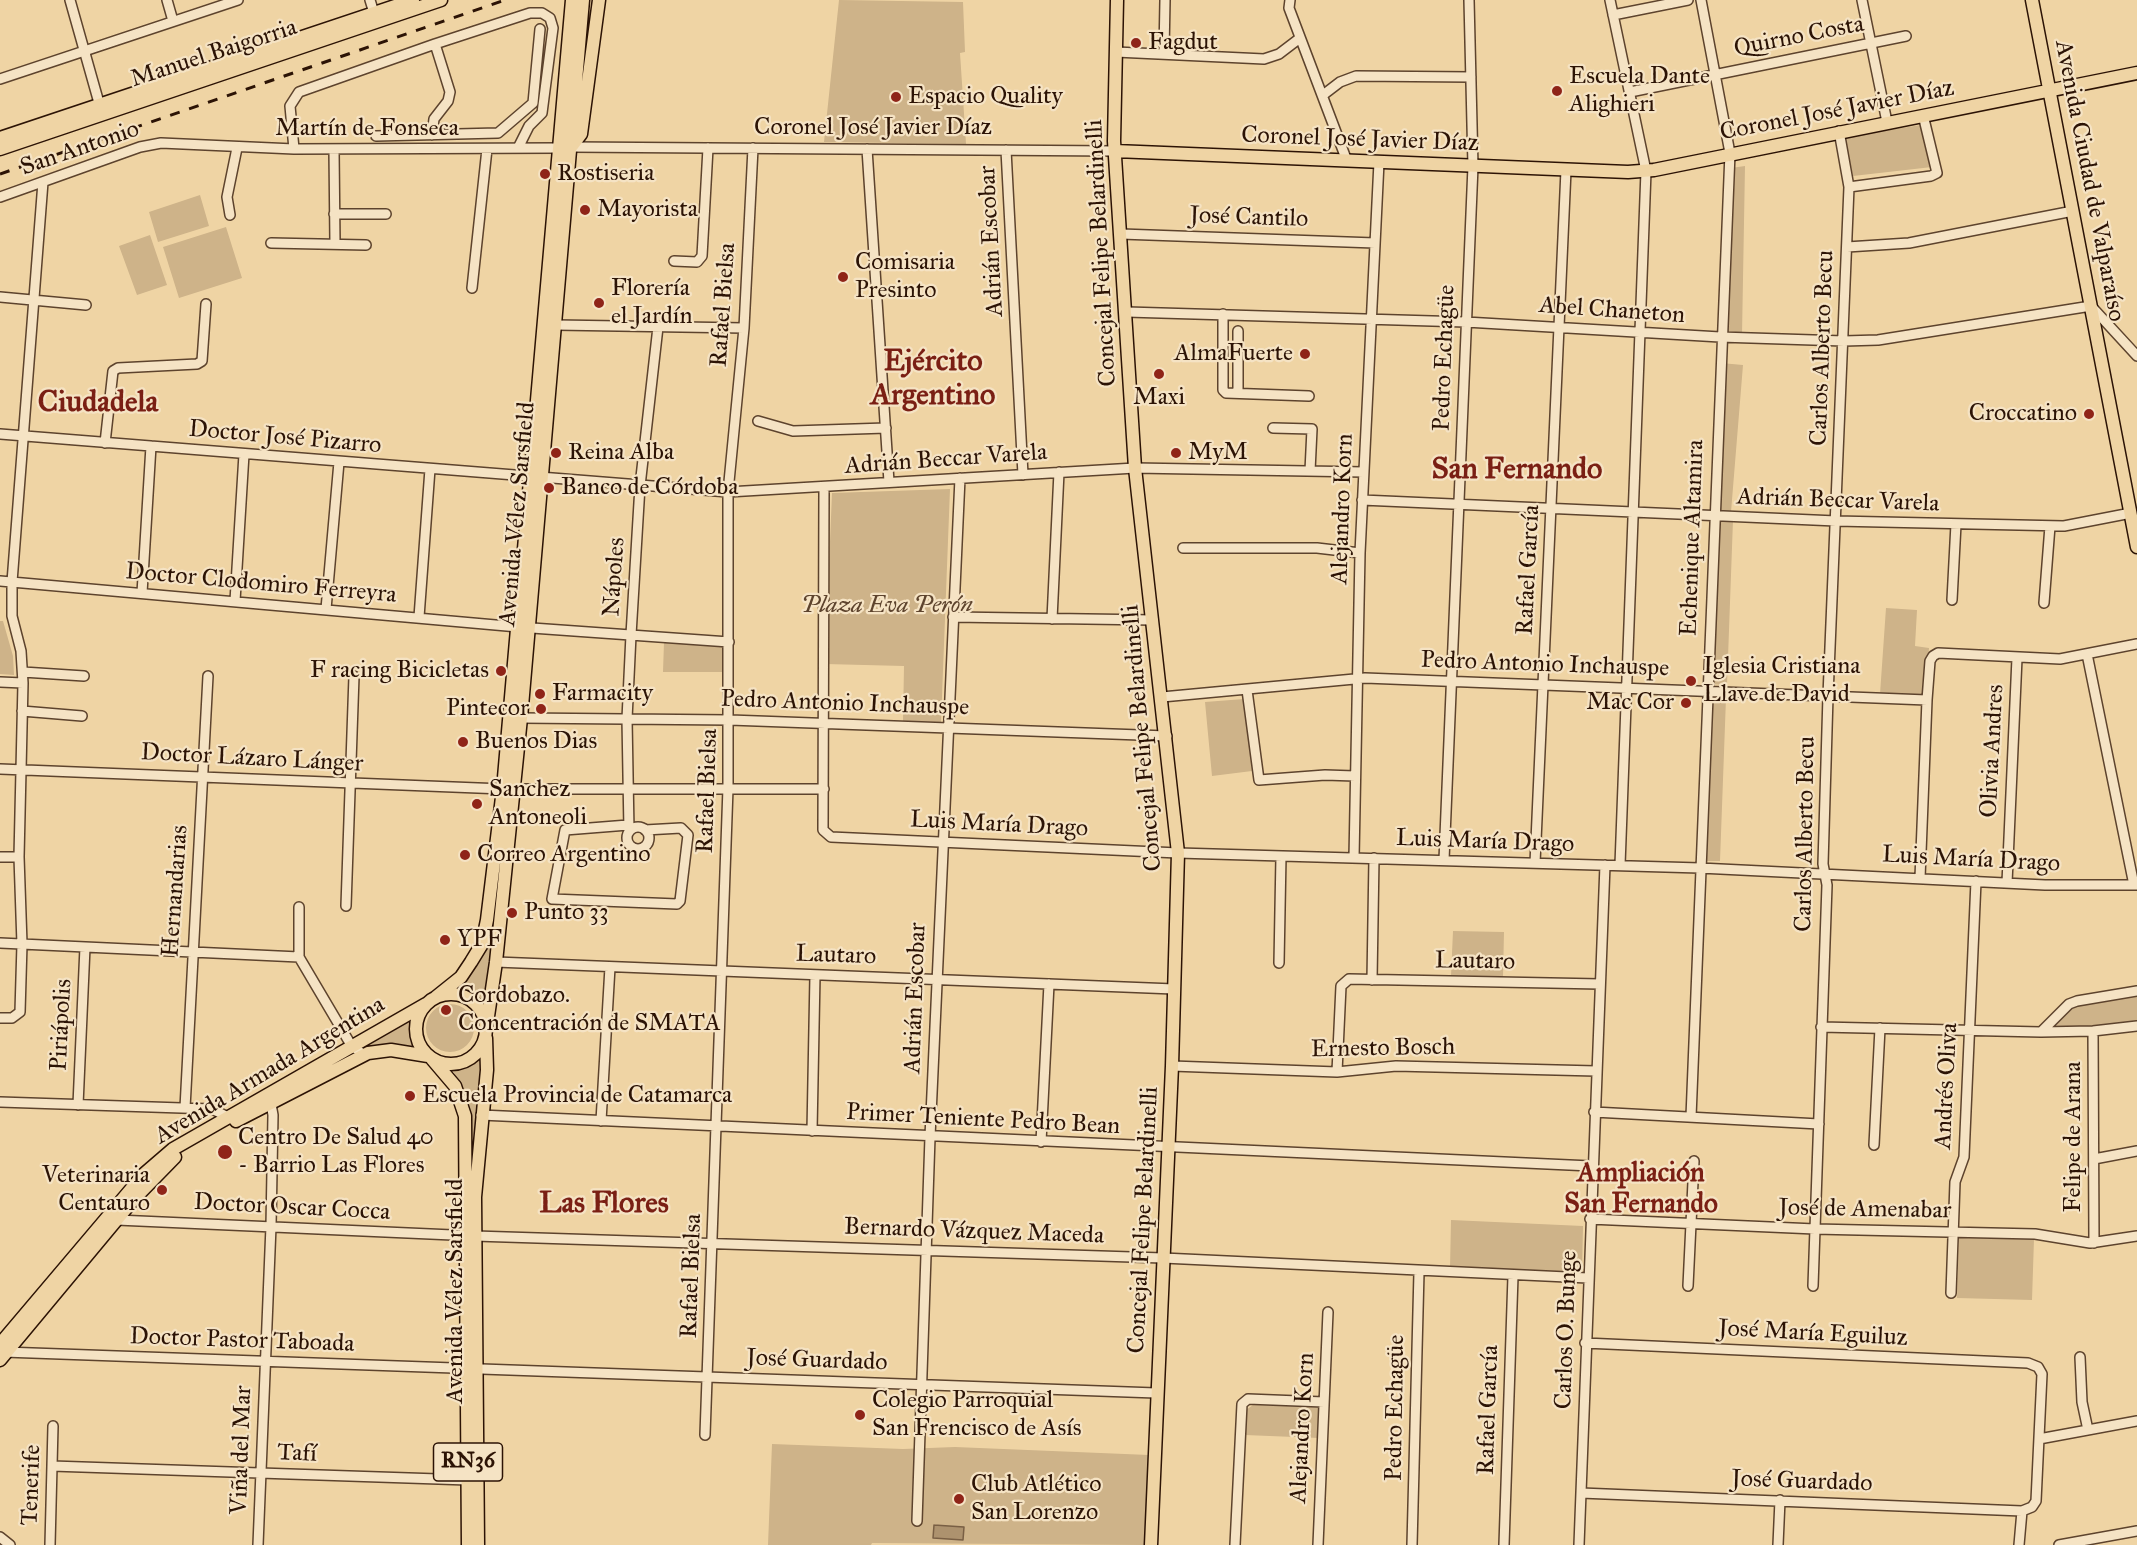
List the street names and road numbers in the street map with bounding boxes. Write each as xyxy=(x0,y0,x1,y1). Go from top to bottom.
street label: Quirno Costa xyxy=(1732,10,1866,64)
street label: Manuel Baigorria xyxy=(127,14,301,94)
street label: Avenida Ciudad de Valparaíso xyxy=(2048,38,2130,324)
street label: Coronel José Javier Díaz xyxy=(1718,74,1956,148)
street label: Coronel José Javier Díaz xyxy=(754,114,992,142)
street label: San Antonio xyxy=(17,115,143,183)
street label: Martín de Fonseca xyxy=(275,115,459,143)
street label: Concejal Felipe Belardinelli xyxy=(1081,119,1123,387)
street label: Coronel José Javier Díaz xyxy=(1241,121,1479,159)
street label: Adrián Escobar xyxy=(974,165,1010,317)
street label: José Cantilo xyxy=(1189,202,1309,234)
street label: Rafael Bielsa xyxy=(705,242,743,368)
street label: Carlos Alberto Becu xyxy=(1805,250,1841,446)
street label: Pedro Echagüe xyxy=(1428,284,1462,432)
street label: Abel Chaneton xyxy=(1538,292,1686,330)
street label: Avenida Vélez Sarsfield xyxy=(494,401,542,627)
street label: Doctor José Pizarro xyxy=(187,415,383,461)
street label: Alejandro Korn xyxy=(1326,433,1360,585)
street label: Adrián Beccar Varela xyxy=(844,439,1048,481)
street label: Echenique Altamira xyxy=(1675,439,1711,637)
street label: Adrián Beccar Varela xyxy=(1736,483,1940,519)
street label: Rafael García xyxy=(1511,504,1547,636)
street label: Nápoles xyxy=(598,536,632,618)
street label: Doctor Clodomiro Ferreyra xyxy=(124,558,398,610)
street label: Concejal Felipe Belardinelli xyxy=(1117,604,1169,872)
street label: Pedro Antonio Inchauspe xyxy=(1420,646,1670,684)
street label: Olivia Andres xyxy=(1975,684,2011,818)
street label: Pedro Antonio Inchauspe xyxy=(720,685,970,723)
street label: Rafael Bielsa xyxy=(691,728,725,854)
street label: Carlos Alberto Becu xyxy=(1790,736,1822,932)
street label: Doctor Lázaro Lánger xyxy=(140,739,364,779)
street label: Luis María Drago xyxy=(909,806,1089,844)
street label: Hernandarias xyxy=(157,824,195,958)
street label: Luis María Drago xyxy=(1395,824,1575,860)
street label: Luis María Drago xyxy=(1881,841,2061,879)
street label: Adrián Escobar xyxy=(899,922,933,1074)
street label: Lautaro xyxy=(795,940,877,972)
street label: Lautaro xyxy=(1435,947,1515,977)
street label: Piriápolis xyxy=(45,978,79,1072)
street label: Avenida Armada Argentina xyxy=(150,991,390,1151)
street label: Andrés Oliva xyxy=(1929,1022,1965,1150)
street label: Ernesto Bosch xyxy=(1311,1033,1455,1065)
street label: Felipe de Arana xyxy=(2060,1061,2088,1213)
street label: Concejal Felipe Belardinelli xyxy=(1123,1086,1165,1354)
street label: Primer Teniente Pedro Bean xyxy=(845,1098,1121,1142)
street label: Avenida Vélez Sarsfield xyxy=(442,1178,470,1404)
street label: Doctor Oscar Cocca xyxy=(193,1188,391,1228)
street label: José de Amenabar xyxy=(1778,1194,1952,1226)
street label: Rafael Bielsa xyxy=(675,1213,709,1339)
street label: Bernardo Vázquez Maceda xyxy=(843,1213,1105,1251)
street label: Carlos O. Bunge xyxy=(1550,1250,1584,1410)
street label: José María Eguiluz xyxy=(1718,1315,1908,1353)
street label: Doctor Pastor Taboada xyxy=(129,1323,355,1359)
street label: Pedro Echagüe xyxy=(1380,1334,1412,1482)
street label: José Guardado xyxy=(746,1344,888,1378)
street label: Rafael García xyxy=(1472,1344,1506,1476)
street label: Alejandro Korn xyxy=(1285,1352,1321,1504)
street label: Viña del Mar xyxy=(225,1385,259,1515)
street label: Tafí xyxy=(277,1439,317,1469)
road number: RN36 xyxy=(434,1443,502,1481)
street label: Tenerife xyxy=(16,1444,48,1526)
street label: José Guardado xyxy=(1731,1465,1873,1499)

